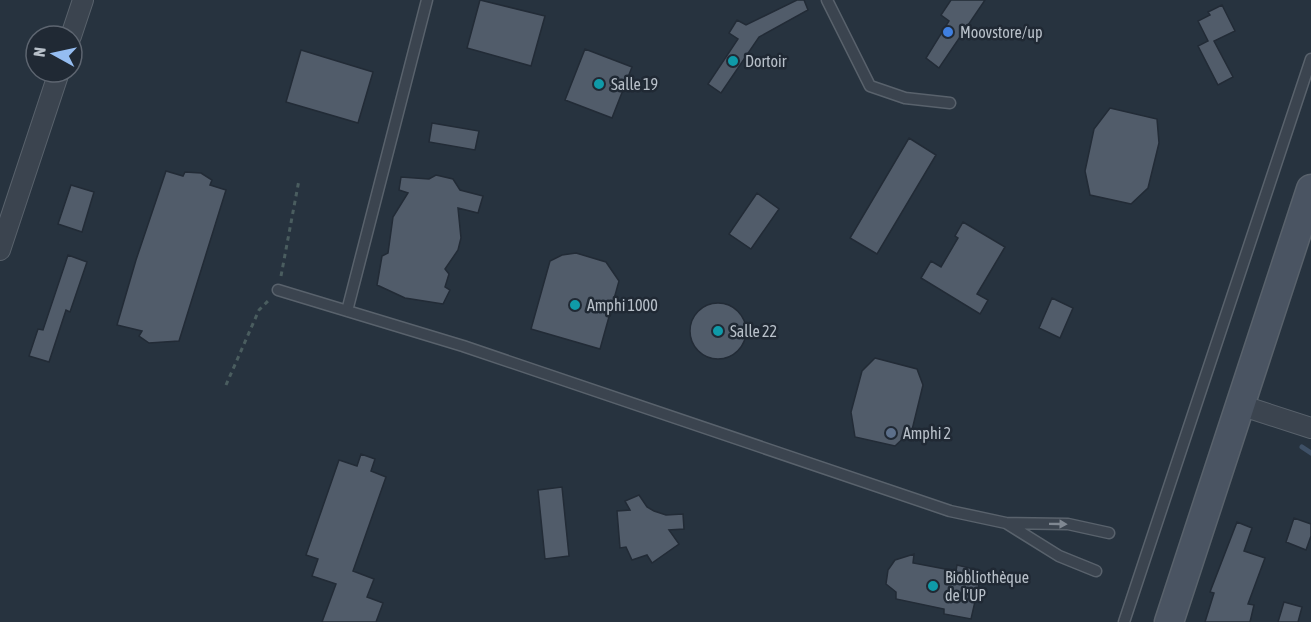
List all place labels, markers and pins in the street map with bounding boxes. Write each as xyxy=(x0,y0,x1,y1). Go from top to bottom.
place label: Moovstore/up xyxy=(960,23,1043,42)
marker: Moovstore/up xyxy=(941,25,955,39)
place label: Dortoir xyxy=(745,52,787,70)
marker: Dortoir xyxy=(726,54,740,68)
place label: Salle 19 xyxy=(611,75,658,93)
marker: Salle 19 xyxy=(592,77,606,91)
place label: Amphi 1000 xyxy=(587,296,658,315)
marker: Amphi 1000 xyxy=(568,298,582,312)
place label: Salle 22 xyxy=(730,322,777,340)
marker: Salle 22 xyxy=(711,324,725,338)
place label: Amphi 2 xyxy=(903,424,951,443)
marker: Amphi 2 xyxy=(884,426,898,440)
place label: Biobliothèque de l'UP xyxy=(945,568,1029,604)
marker: Biobliothèque de l'UP xyxy=(926,579,940,593)

